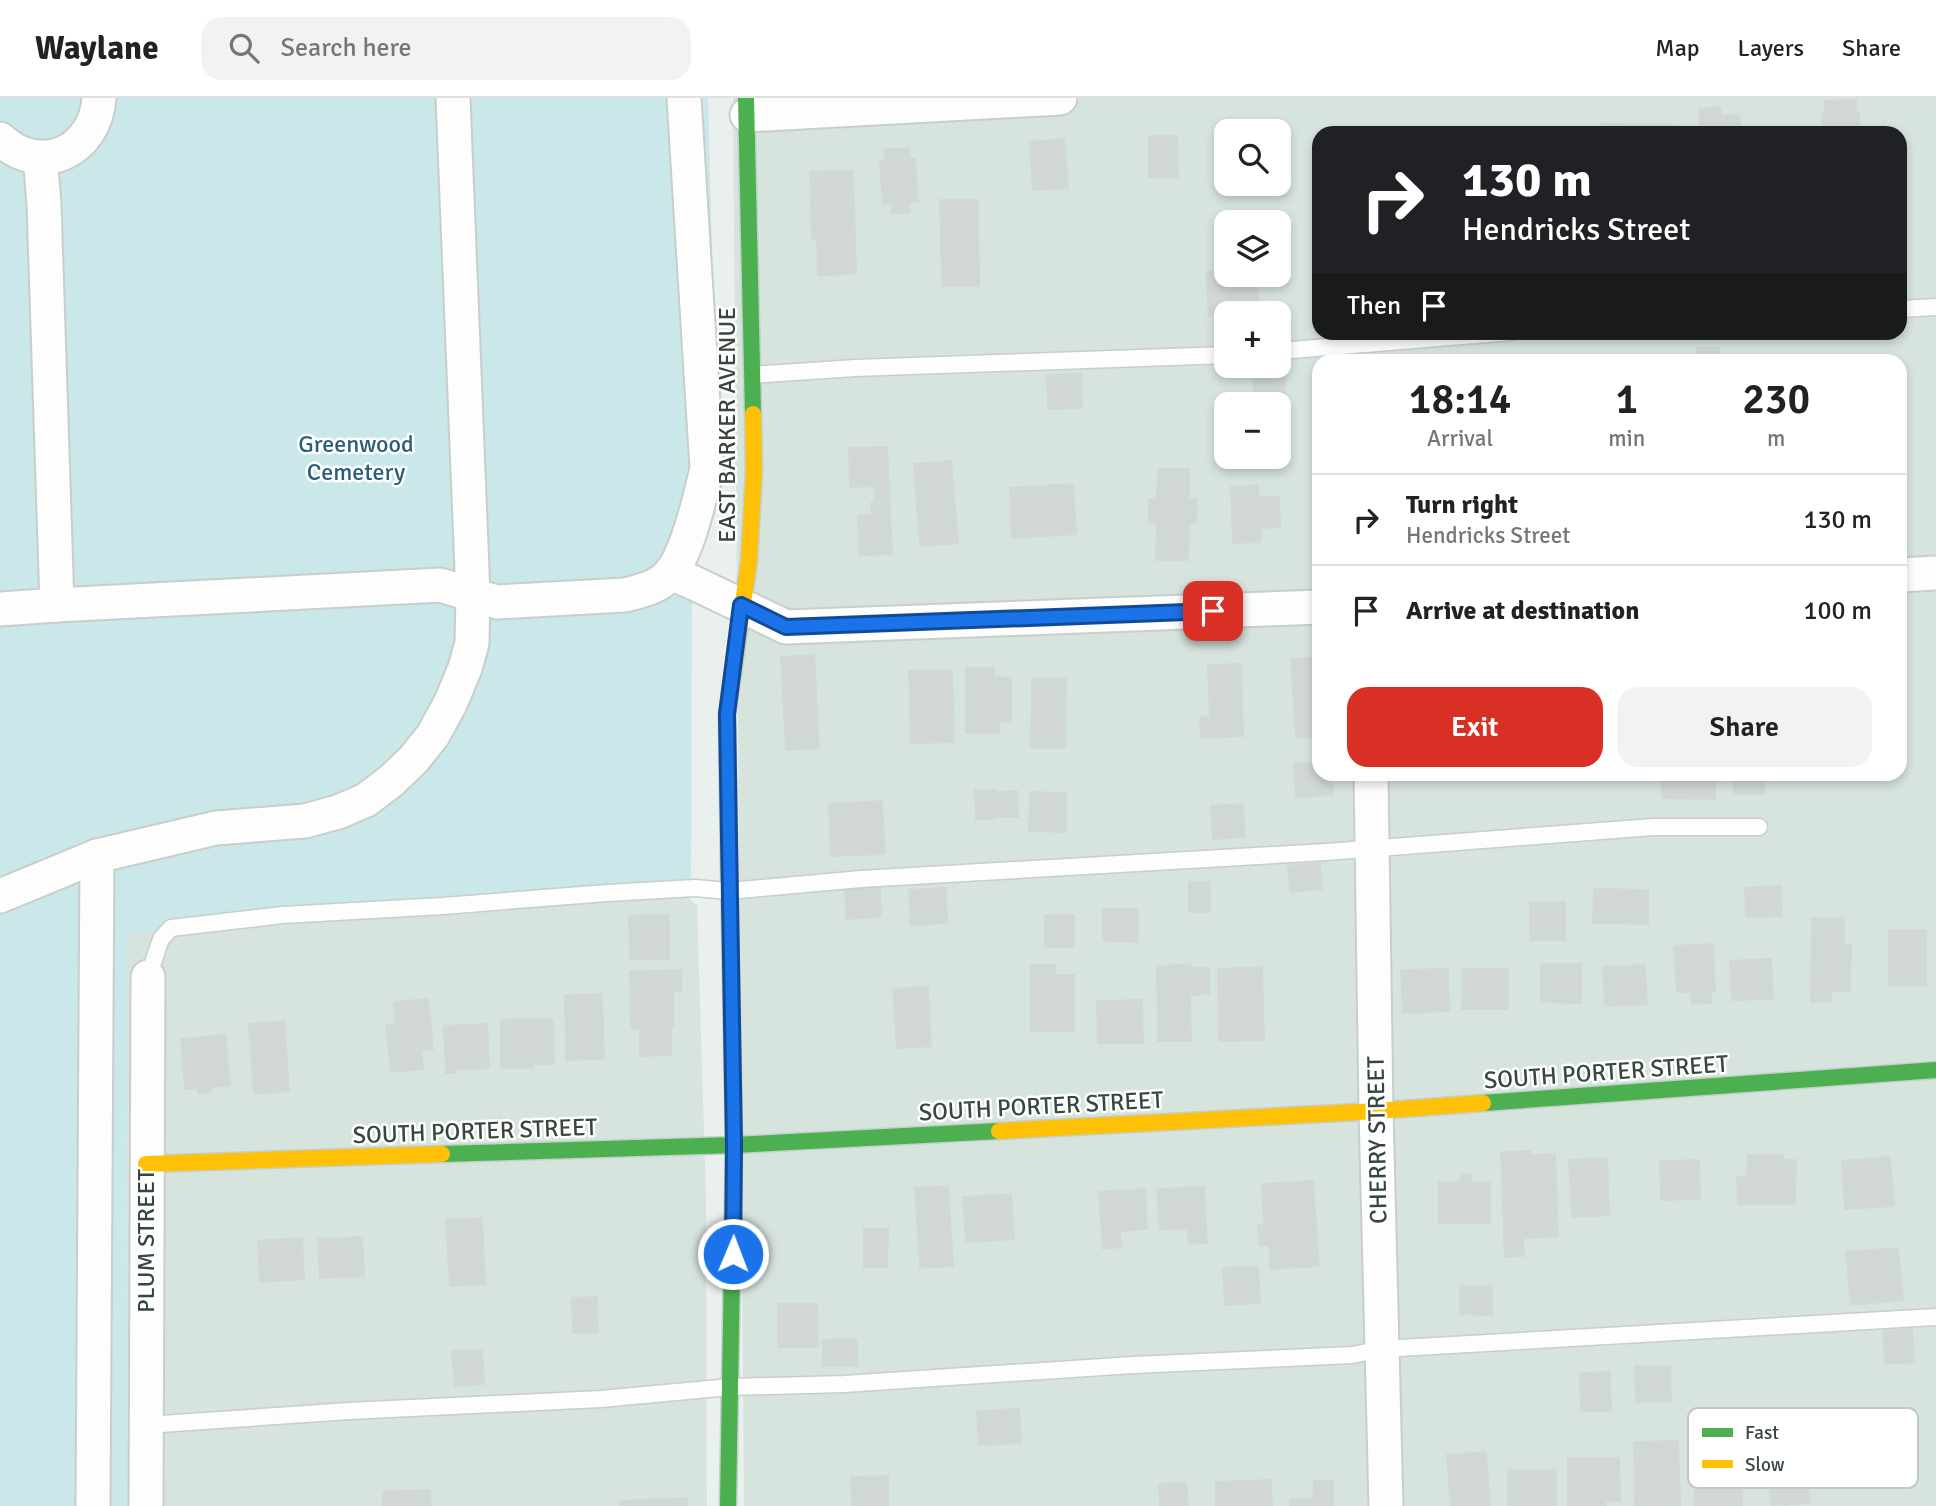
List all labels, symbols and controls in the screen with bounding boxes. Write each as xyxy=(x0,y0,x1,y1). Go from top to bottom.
search box xyxy=(201,17,691,80)
text: Waylane xyxy=(35,28,159,69)
icon: search xyxy=(225,29,263,67)
text: Search here xyxy=(281,32,412,64)
text: Map xyxy=(1655,33,1700,63)
text: Layers xyxy=(1738,33,1804,63)
text: Share xyxy=(1842,33,1901,63)
map controls xyxy=(1214,119,1291,469)
button: search xyxy=(1214,119,1291,196)
text: 130 m xyxy=(1462,150,1592,210)
icon: right xyxy=(1347,154,1438,245)
button: layers xyxy=(1214,210,1291,287)
text: Hendricks Street xyxy=(1462,210,1691,249)
icon: arrive xyxy=(1415,287,1453,325)
text: Then xyxy=(1347,290,1401,322)
button: + xyxy=(1214,301,1291,378)
street label: EAST BARKER AVENUE xyxy=(712,307,742,543)
text: 18:14 xyxy=(1409,374,1511,425)
text: 1 xyxy=(1615,374,1638,425)
text: 230 xyxy=(1742,374,1810,425)
button: − xyxy=(1214,392,1291,469)
text: Arrival xyxy=(1427,424,1493,453)
text: min xyxy=(1608,424,1645,453)
text: m xyxy=(1767,424,1785,453)
park label: Greenwood Cemetery xyxy=(298,429,414,487)
text: Turn right xyxy=(1406,489,1518,521)
icon: right xyxy=(1347,501,1385,539)
text: 130 m xyxy=(1803,504,1872,536)
text: Hendricks Street xyxy=(1406,521,1570,550)
pin xyxy=(1183,581,1243,641)
icon: arrive xyxy=(1194,592,1232,630)
icon: arrive xyxy=(1347,592,1385,630)
text: Arrive at destination xyxy=(1406,595,1639,627)
text: 100 m xyxy=(1803,595,1872,627)
button: Exit xyxy=(1347,687,1603,767)
button: Share xyxy=(1617,687,1872,767)
street label: SOUTH PORTER STREET xyxy=(1483,1048,1729,1096)
street label: CHERRY STREET xyxy=(1361,1056,1393,1224)
street label: SOUTH PORTER STREET xyxy=(918,1085,1164,1127)
street label: SOUTH PORTER STREET xyxy=(352,1112,598,1150)
street label: PLUM STREET xyxy=(131,1169,161,1313)
position arrow xyxy=(696,1217,770,1291)
legend xyxy=(1688,1408,1918,1488)
text: Fast xyxy=(1745,1421,1779,1445)
text: Slow xyxy=(1745,1453,1785,1477)

